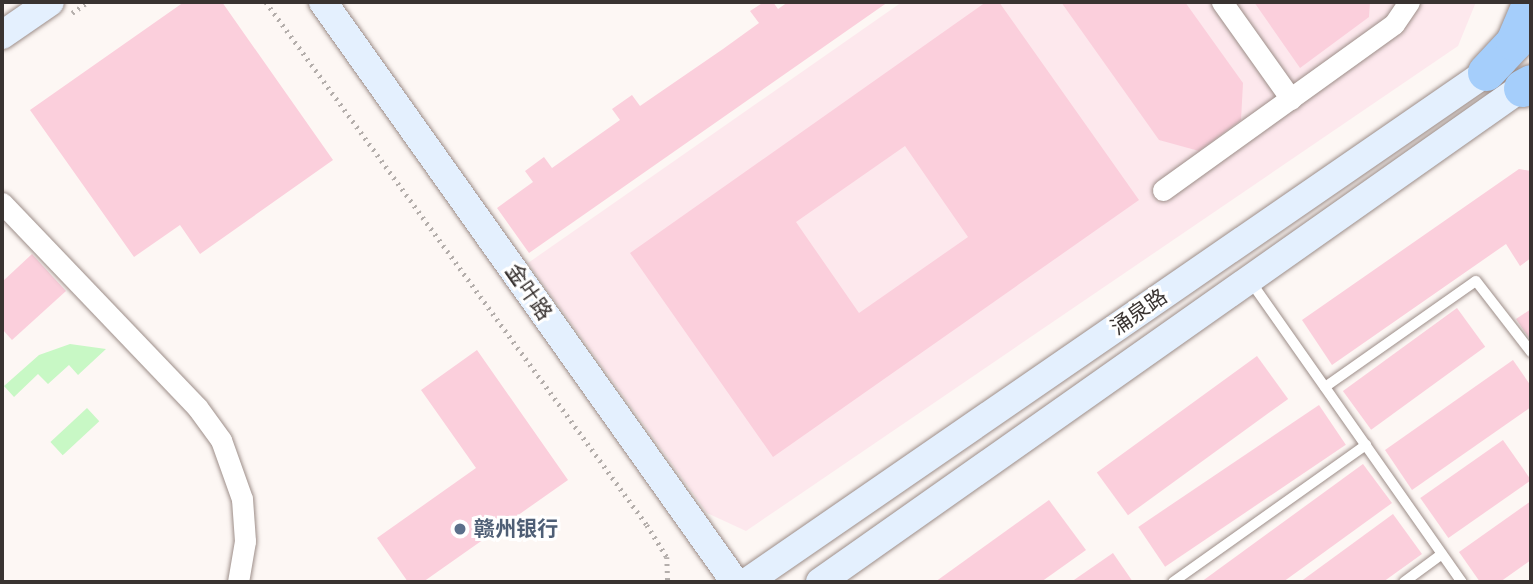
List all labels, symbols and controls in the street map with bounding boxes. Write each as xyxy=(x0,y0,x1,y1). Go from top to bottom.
street label: 金叶路 xyxy=(501,259,557,325)
street label: 涌泉路 xyxy=(1106,284,1172,340)
place label: 赣州银行 xyxy=(474,516,558,542)
marker: 赣州银行 xyxy=(452,521,468,537)

